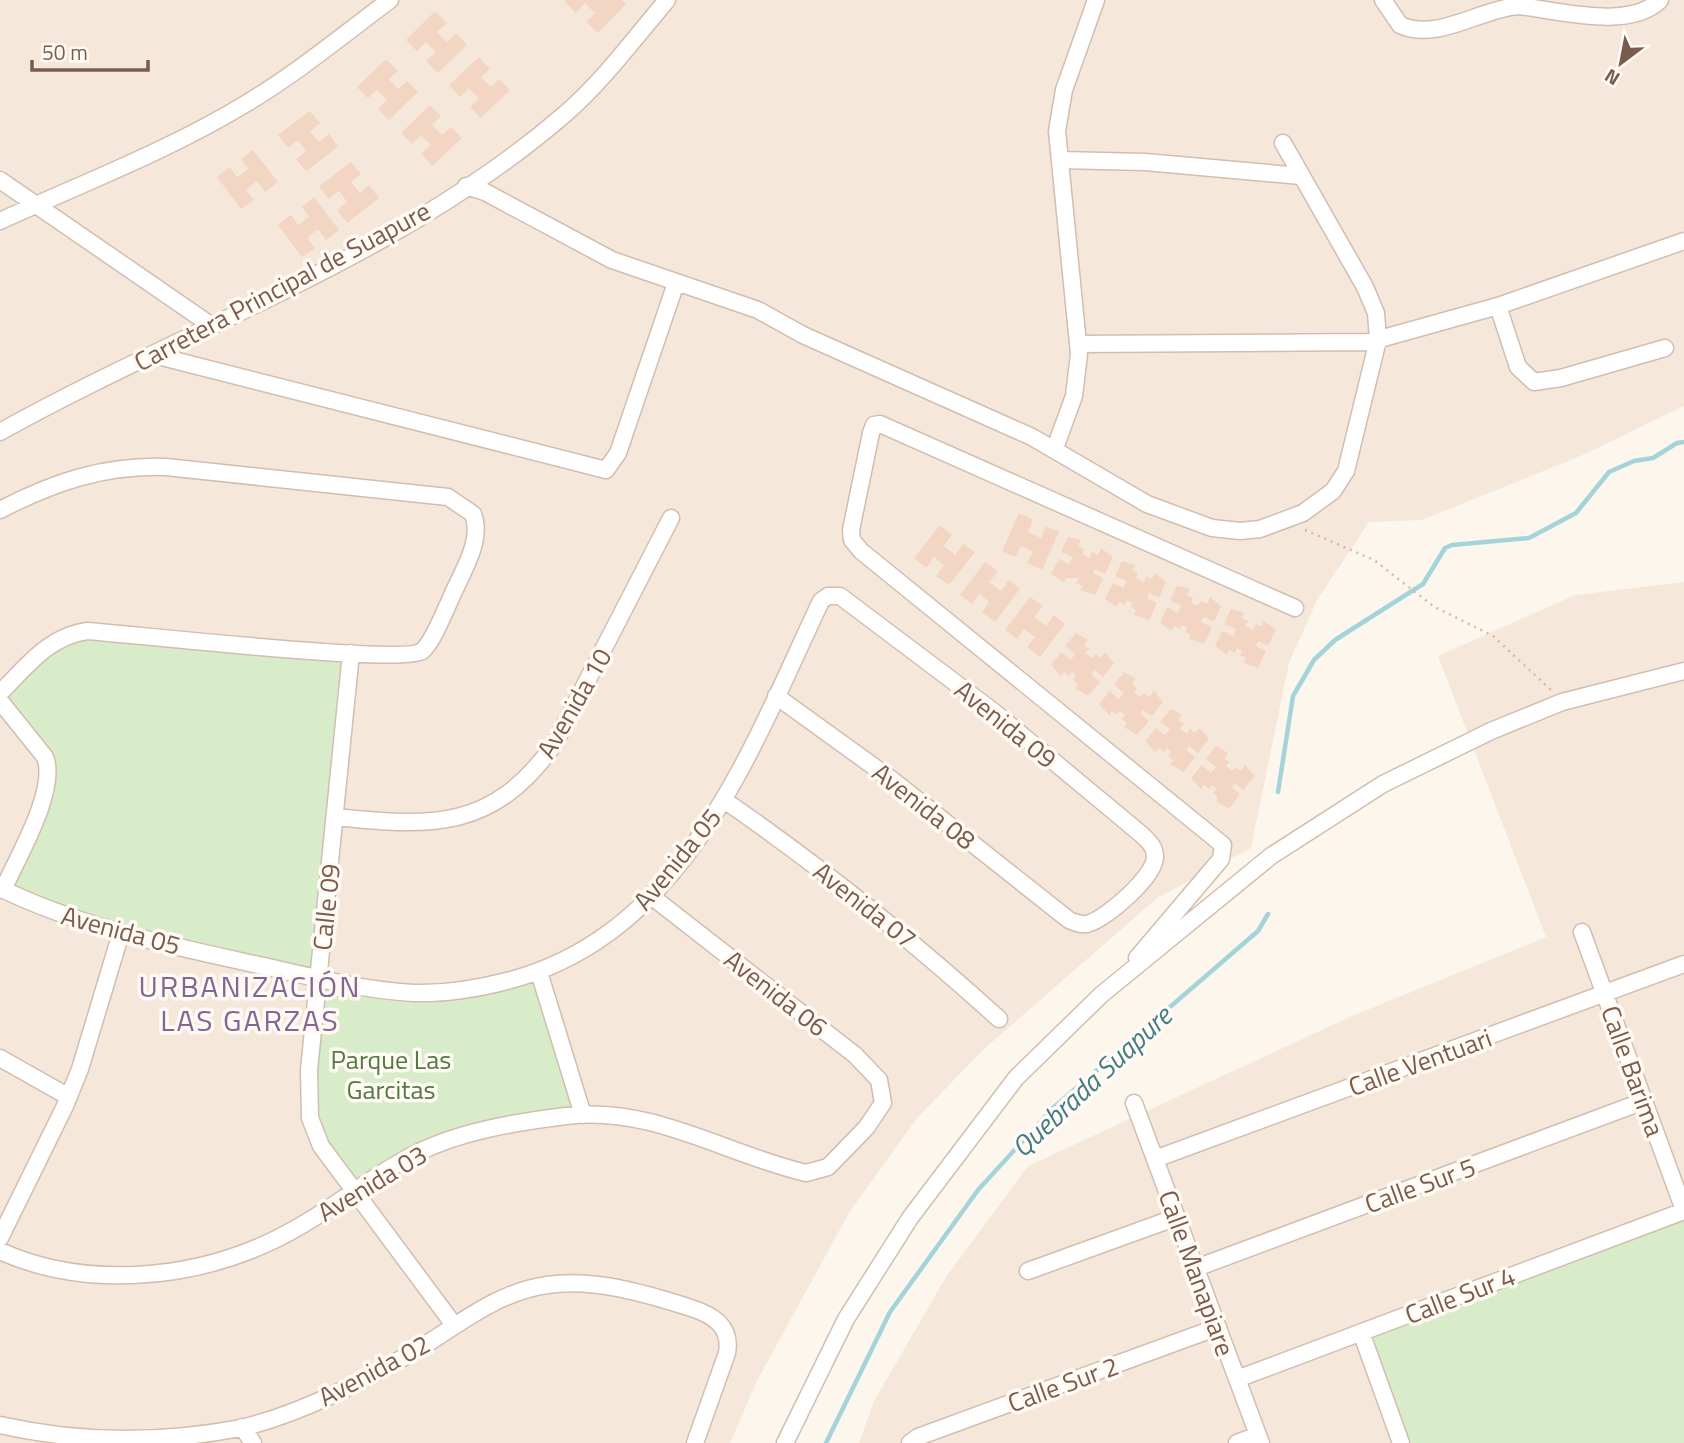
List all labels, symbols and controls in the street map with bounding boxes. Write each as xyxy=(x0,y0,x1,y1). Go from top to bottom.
scale bar xyxy=(32,28,147,72)
north arrow xyxy=(1586,28,1656,98)
text: 50 m xyxy=(42,36,88,68)
text: N xyxy=(1598,62,1625,94)
street label: Carretera Principal de Suapure xyxy=(127,191,437,381)
street label: Avenida 10 xyxy=(527,641,621,765)
street label: Avenida 09 xyxy=(946,671,1066,777)
street label: Avenida 08 xyxy=(864,753,984,859)
street label: Avenida 05 xyxy=(624,799,730,919)
street label: Avenida 07 xyxy=(805,852,925,958)
street label: Calle 09 xyxy=(302,862,350,952)
street label: Avenida 05 xyxy=(57,895,185,965)
street label: Avenida 06 xyxy=(716,940,836,1046)
district label: URBANIZACIÓN LAS GARZAS xyxy=(139,963,361,1043)
water label: Quebrada Suapure xyxy=(1001,994,1183,1167)
street label: Calle Barima xyxy=(1591,1000,1675,1142)
street label: Calle Ventuari xyxy=(1343,1018,1497,1106)
park label: Parque Las Garcitas xyxy=(331,1040,451,1109)
street label: Avenida 03 xyxy=(310,1135,434,1231)
street label: Calle Sur 5 xyxy=(1359,1147,1481,1223)
street label: Calle Manapiare xyxy=(1149,1184,1245,1362)
street label: Calle Sur 4 xyxy=(1399,1256,1521,1334)
street label: Avenida 02 xyxy=(311,1324,437,1416)
street label: Calle Sur 2 xyxy=(1002,1346,1124,1422)

